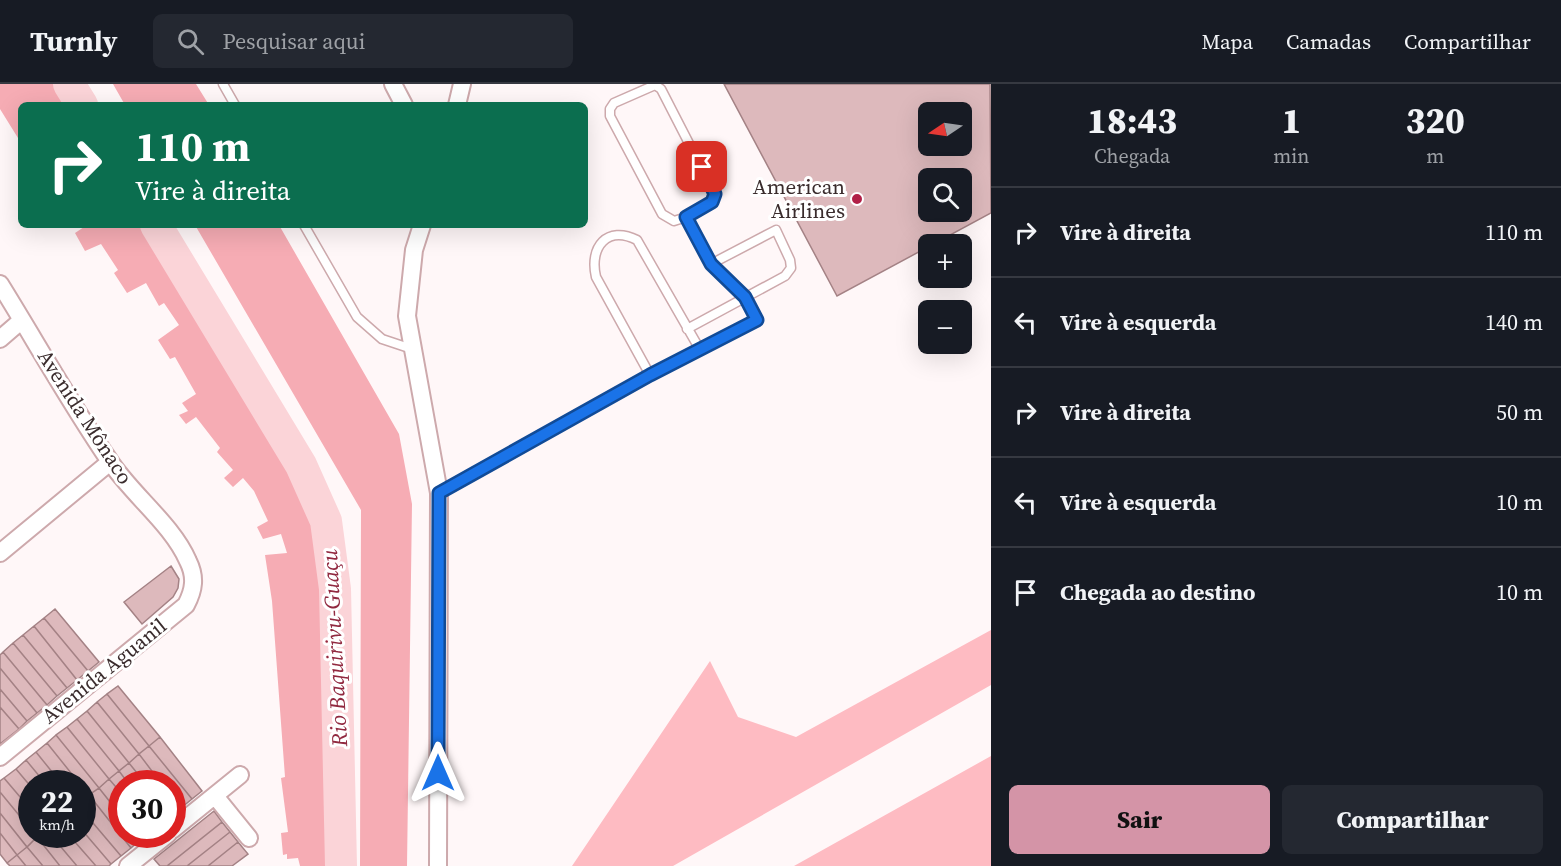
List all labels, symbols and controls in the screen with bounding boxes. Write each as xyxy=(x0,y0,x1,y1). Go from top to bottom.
search box xyxy=(153,14,573,68)
text: Turnly xyxy=(30,22,117,60)
icon: search xyxy=(174,25,207,58)
text: Pesquisar aqui xyxy=(222,26,365,56)
text: Mapa xyxy=(1201,27,1253,56)
text: Camadas xyxy=(1286,27,1371,56)
text: Compartilhar xyxy=(1404,27,1531,56)
text: 18:43 xyxy=(1087,96,1177,145)
text: 1 xyxy=(1281,96,1301,145)
text: 320 xyxy=(1405,96,1465,145)
north arrow xyxy=(918,102,972,156)
map controls xyxy=(918,102,972,354)
text: 110 m xyxy=(135,117,250,175)
icon: right xyxy=(36,126,114,204)
pin xyxy=(676,141,727,192)
text: Chegada xyxy=(1094,142,1170,170)
text: min xyxy=(1273,142,1309,170)
text: m xyxy=(1426,142,1444,170)
icon: arrive xyxy=(685,150,718,183)
button: search xyxy=(918,168,972,222)
text: Vire à direita xyxy=(135,172,291,209)
place label: American Airlines xyxy=(753,172,845,225)
marker: American Airlines xyxy=(850,192,864,206)
icon: right xyxy=(1009,216,1042,249)
text: Vire à direita xyxy=(1060,217,1191,247)
text: 110 m xyxy=(1485,217,1543,247)
button: + xyxy=(918,234,972,288)
button: − xyxy=(918,300,972,354)
icon: left xyxy=(1009,306,1042,339)
text: Vire à esquerda xyxy=(1060,307,1216,337)
text: 140 m xyxy=(1485,307,1543,337)
street label: Avenida Mônaco xyxy=(31,344,140,490)
icon: right xyxy=(1009,396,1042,429)
text: Vire à direita xyxy=(1060,397,1191,427)
text: 50 m xyxy=(1496,397,1543,427)
icon: left xyxy=(1009,486,1042,519)
text: Vire à esquerda xyxy=(1060,487,1216,517)
text: 10 m xyxy=(1496,487,1543,517)
water label: Rio Baquirivu-Guaçu xyxy=(314,548,354,748)
icon: arrive xyxy=(1009,576,1042,609)
text: Chegada ao destino xyxy=(1060,577,1255,607)
text: 10 m xyxy=(1496,577,1543,607)
street label: Avenida Aguanil xyxy=(35,611,172,730)
position arrow xyxy=(406,741,470,805)
speed limit sign: 30 xyxy=(108,770,186,848)
text: 22 xyxy=(41,781,73,822)
button: Sair xyxy=(1009,785,1270,854)
button: Compartilhar xyxy=(1282,785,1543,854)
text: km/h xyxy=(39,814,75,835)

